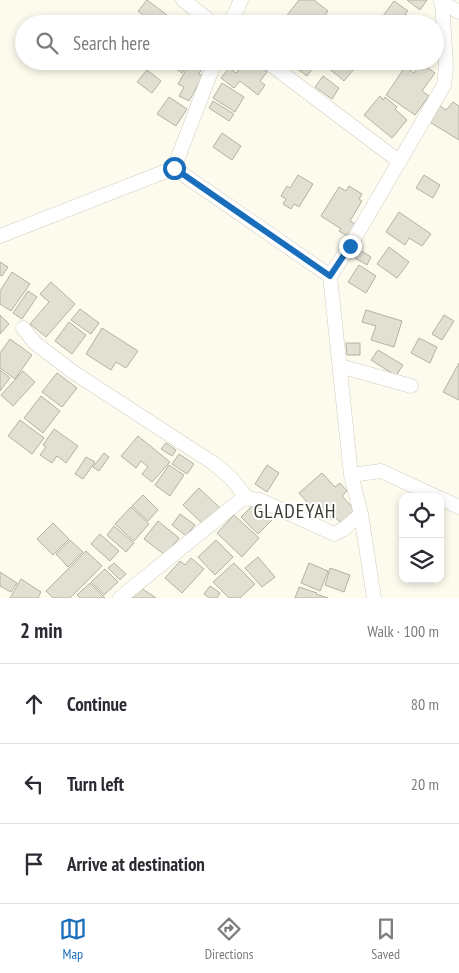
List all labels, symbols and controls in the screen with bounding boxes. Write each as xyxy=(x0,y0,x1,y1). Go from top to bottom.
search box xyxy=(15,15,444,70)
icon: search xyxy=(33,29,61,57)
text: Search here xyxy=(73,31,150,55)
route start xyxy=(163,157,186,180)
route end xyxy=(339,235,362,258)
map controls xyxy=(399,493,444,583)
button: locate xyxy=(399,493,444,538)
district label: GLADEYAH xyxy=(254,498,336,524)
button: layers xyxy=(399,538,444,583)
text: 2 min xyxy=(20,617,62,644)
text: Walk · 100 m xyxy=(367,621,439,641)
icon: ahead xyxy=(20,690,48,718)
text: Continue xyxy=(67,692,127,716)
text: 80 m xyxy=(411,694,439,714)
icon: left xyxy=(20,770,48,798)
text: Turn left xyxy=(67,772,124,796)
text: 20 m xyxy=(411,774,439,794)
icon: arrive xyxy=(20,850,48,878)
text: Arrive at destination xyxy=(67,852,205,876)
tab: Map xyxy=(59,915,87,963)
tab: Directions xyxy=(205,915,253,963)
tab: Saved xyxy=(371,915,400,963)

